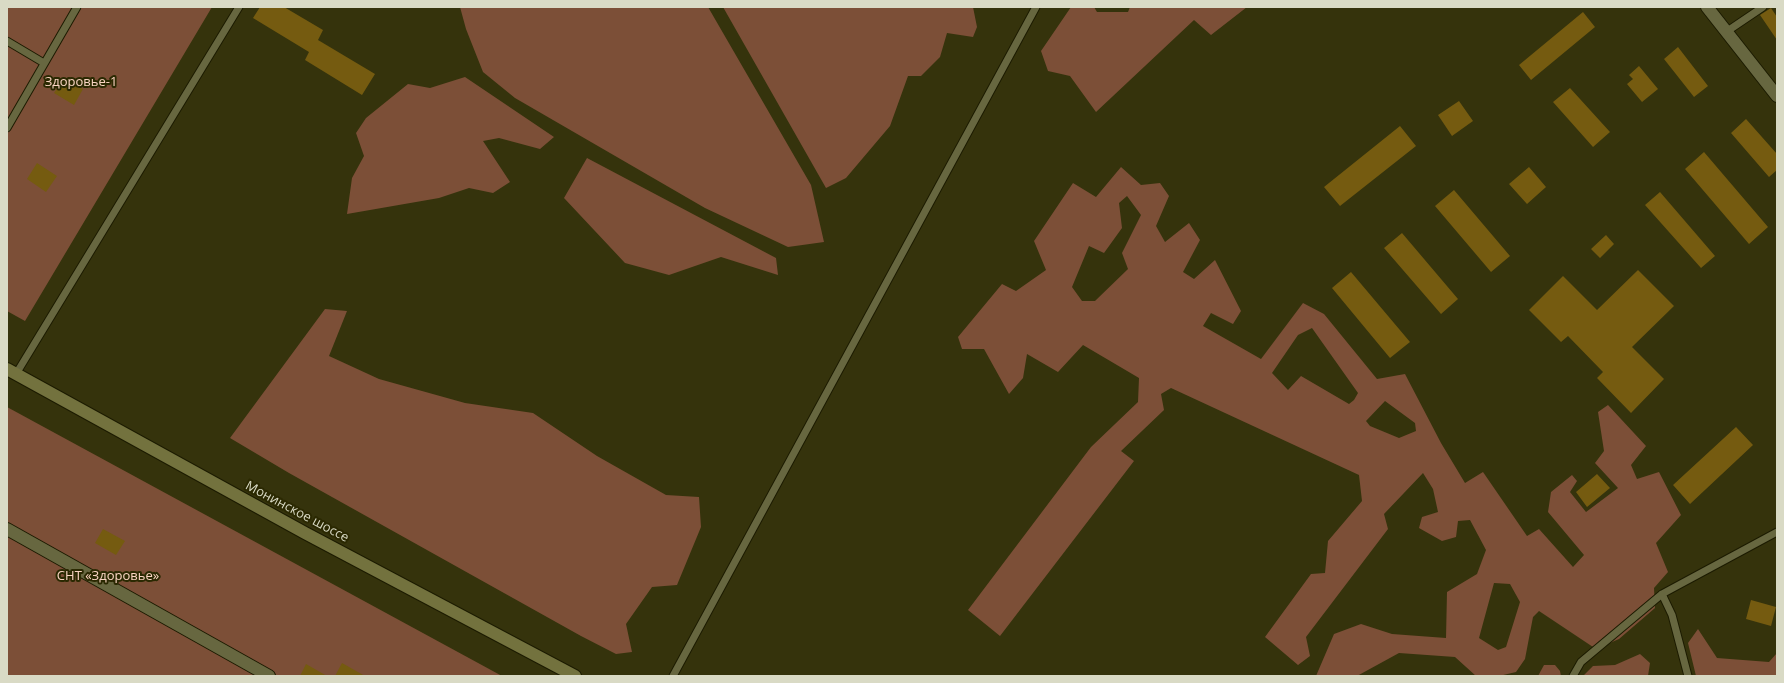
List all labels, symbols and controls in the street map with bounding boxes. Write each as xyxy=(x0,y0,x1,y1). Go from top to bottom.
park label: Здоровье-1 xyxy=(45,74,117,90)
street label: Монинское шоссе xyxy=(243,478,351,546)
park label: СНТ «Здоровье» xyxy=(57,568,159,584)

